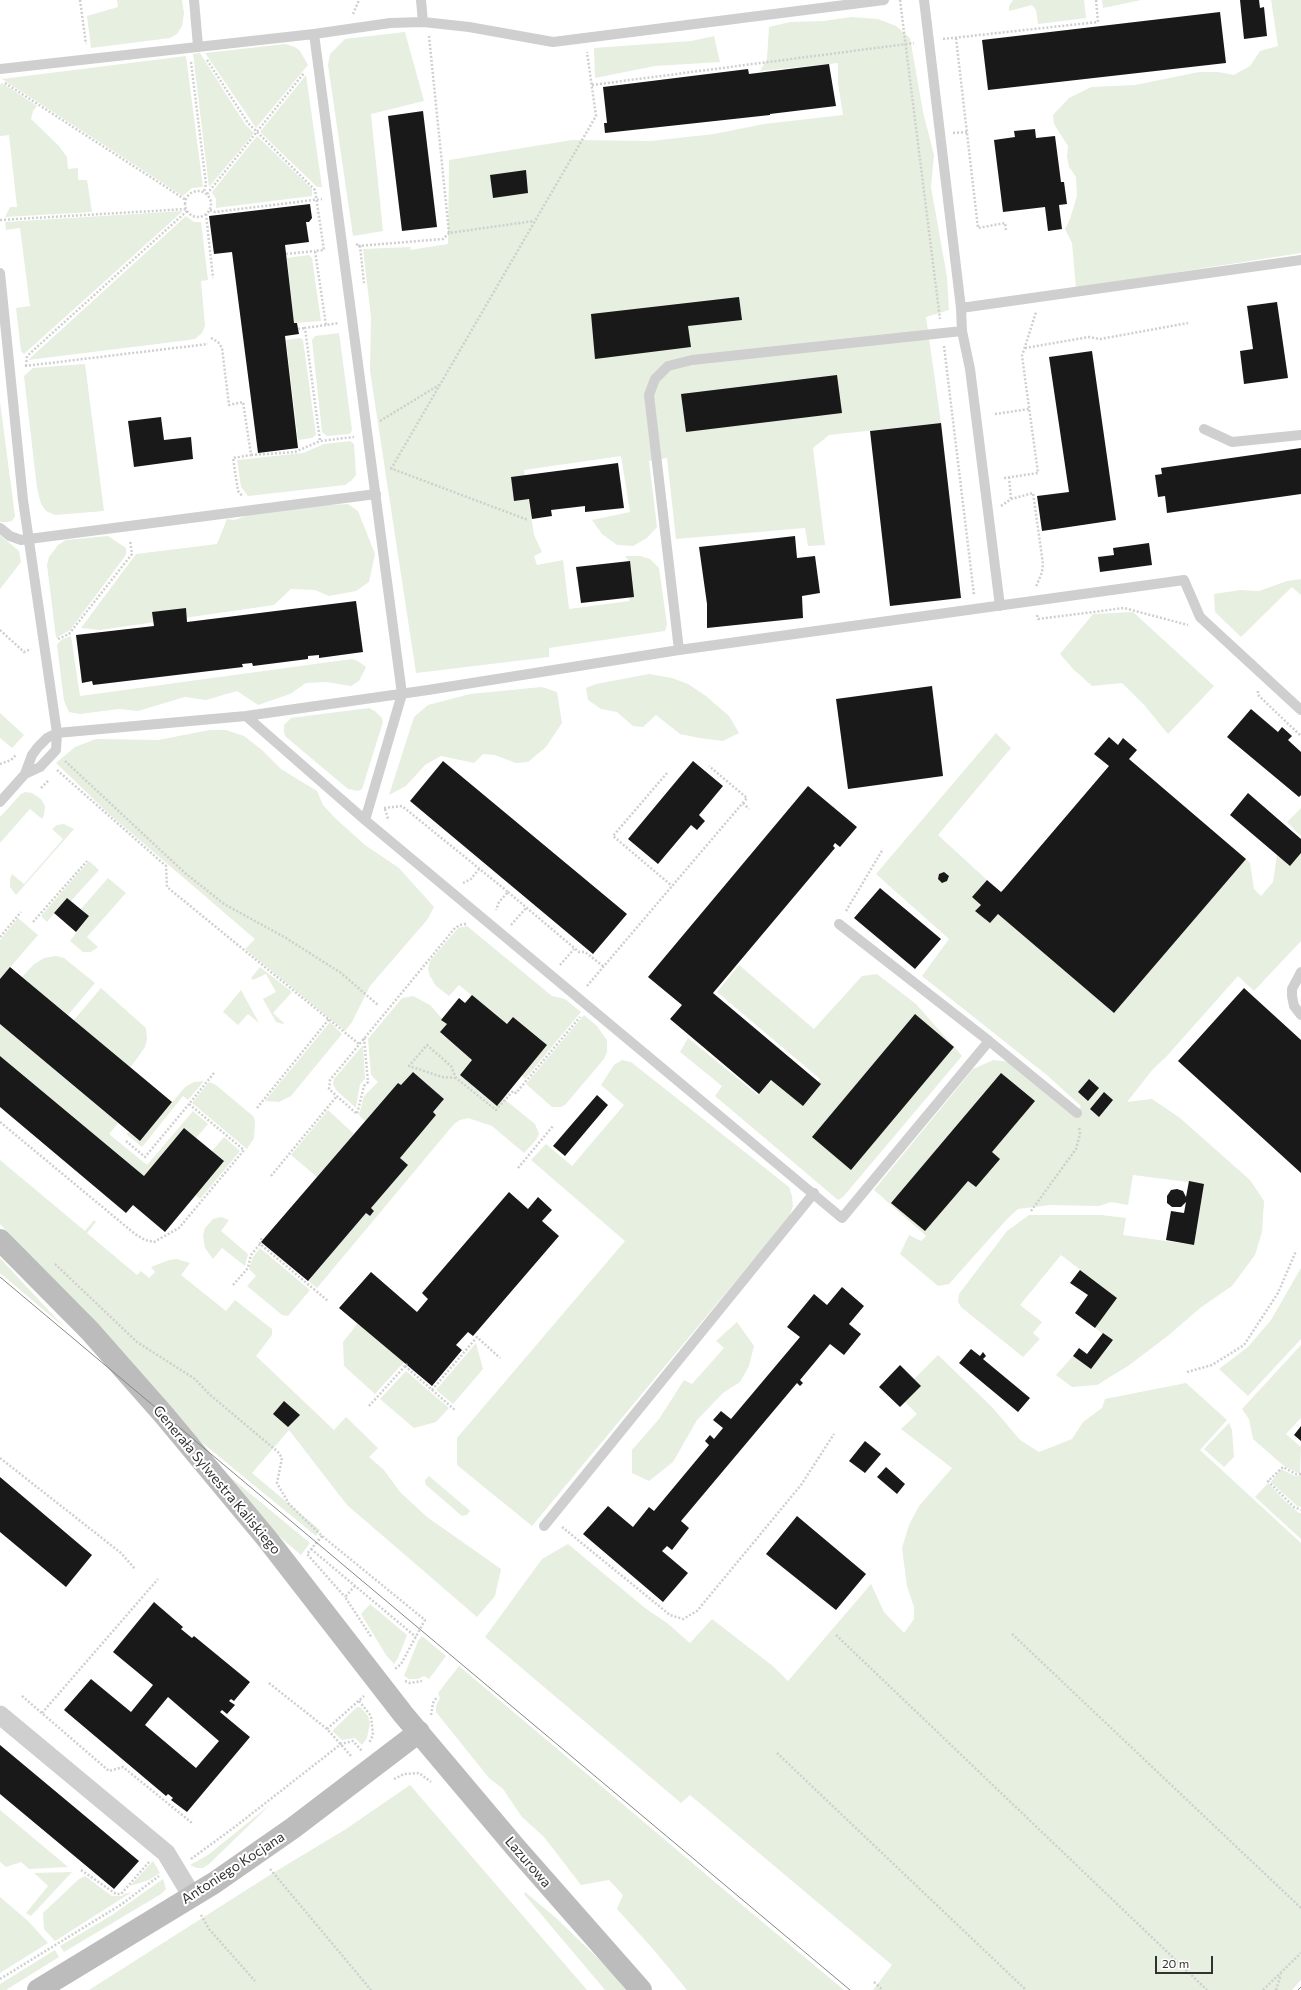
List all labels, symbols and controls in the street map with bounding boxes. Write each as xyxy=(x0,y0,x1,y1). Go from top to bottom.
street label: Generała Sylwestra Kaliskiego xyxy=(150,1402,284,1558)
street label: Antoniego Kocjana xyxy=(178,1828,288,1908)
street label: Lazurowa xyxy=(501,1833,555,1891)
scale bar xyxy=(1157,1948,1215,1974)
text: 20 m xyxy=(1162,1956,1189,1970)

